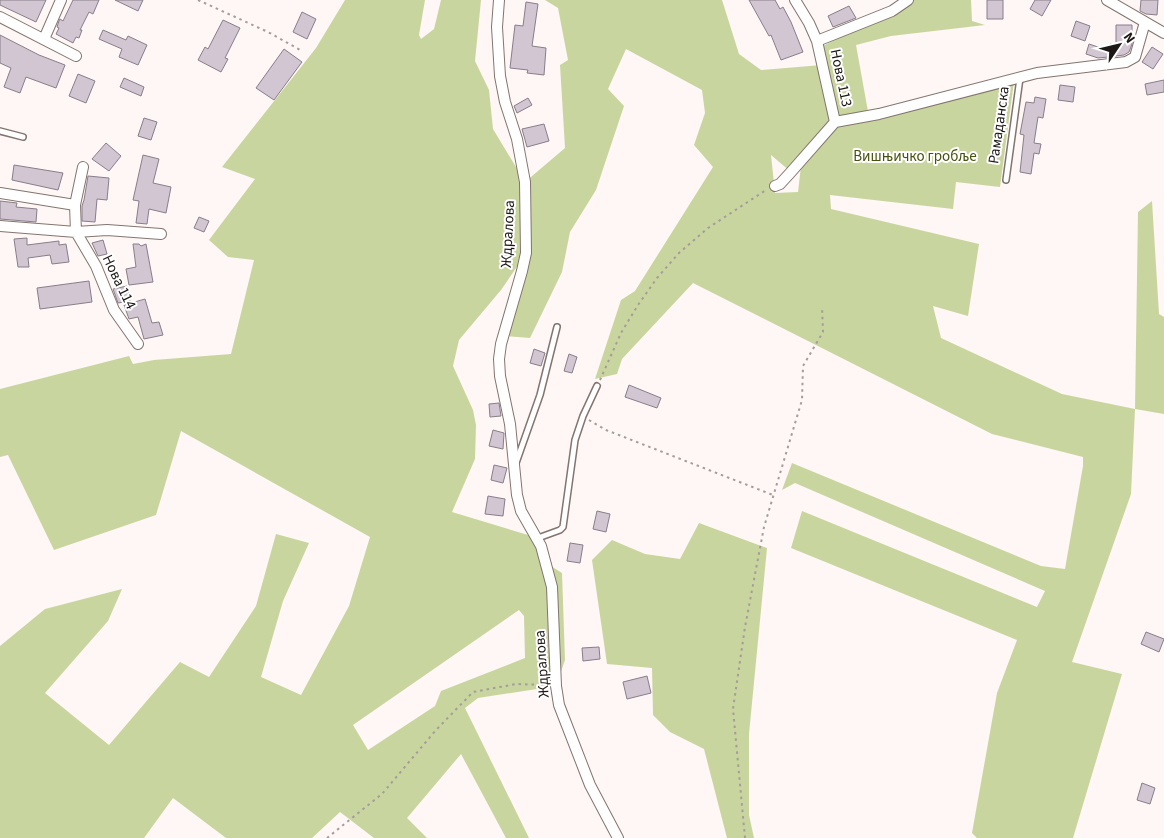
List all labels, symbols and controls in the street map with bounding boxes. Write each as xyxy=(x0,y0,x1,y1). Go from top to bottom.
north arrow xyxy=(1094,20,1144,70)
text: N xyxy=(1118,29,1140,48)
street label: Нова 113 xyxy=(825,47,857,109)
street label: Рамаданска xyxy=(983,85,1015,165)
park label: Вишњичко гробље xyxy=(853,146,977,167)
street label: Ждралова xyxy=(496,200,520,268)
street label: Нова 114 xyxy=(97,251,141,313)
street label: Ждралова xyxy=(529,629,555,699)

